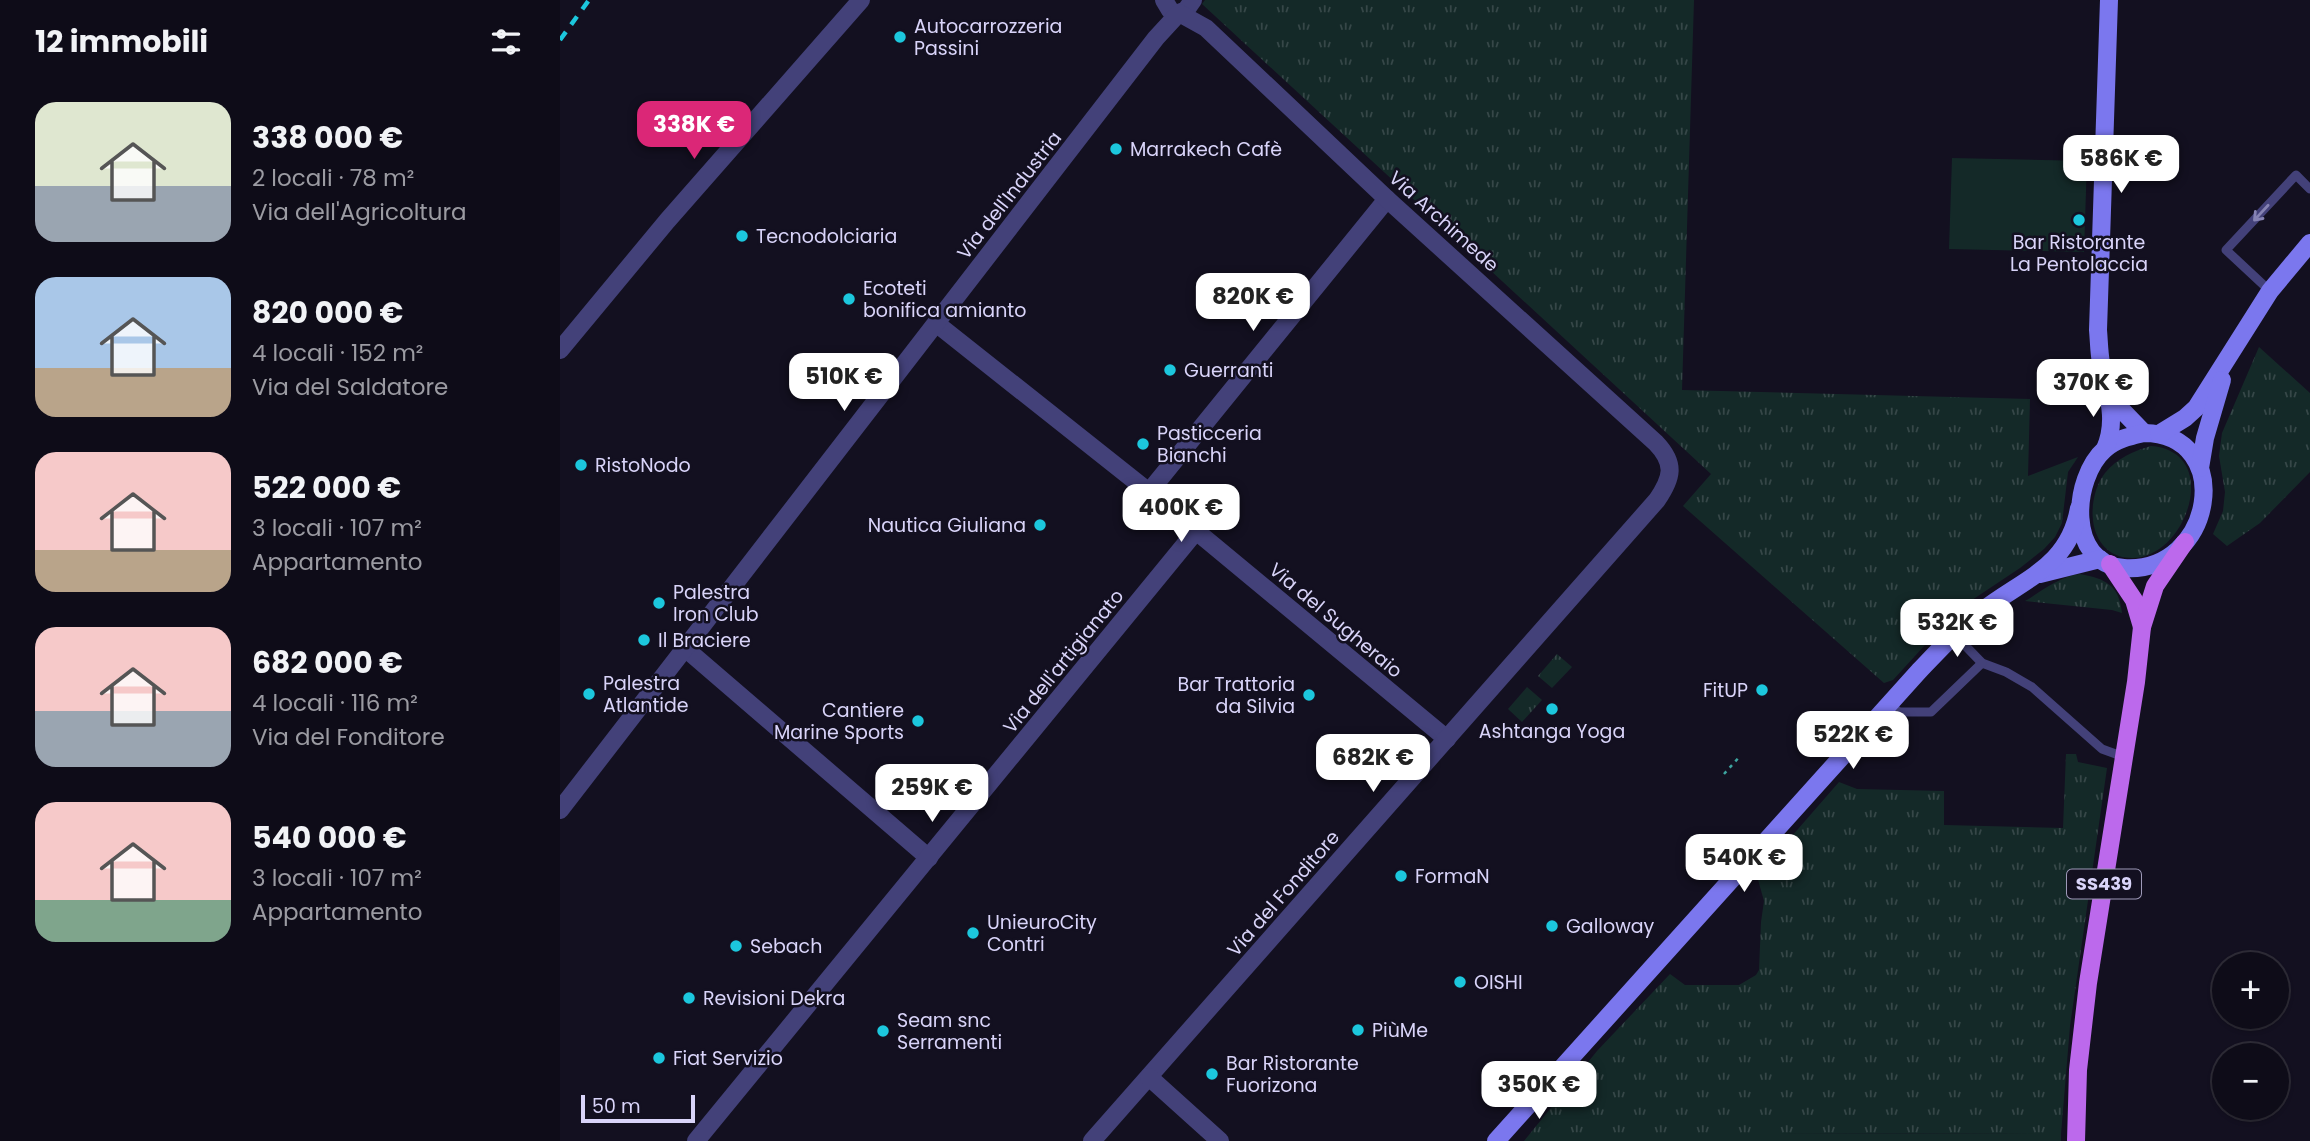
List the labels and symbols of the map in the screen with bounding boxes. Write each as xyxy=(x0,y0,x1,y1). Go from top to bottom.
place label: Autocarrozzeria Passini xyxy=(914,13,1062,62)
marker: Autocarrozzeria Passini xyxy=(892,29,908,45)
pin: 338K € xyxy=(637,102,751,161)
street label: Via dell'Industria xyxy=(951,126,1068,265)
place label: Marrakech Cafè xyxy=(1130,136,1282,163)
pin: 586K € xyxy=(2064,136,2178,195)
marker: Marrakech Cafè xyxy=(1108,141,1124,157)
street label: Via Archimede xyxy=(1383,165,1505,278)
one-way arrow xyxy=(2252,204,2269,221)
marker: Bar Ristorante La Pentolaccia xyxy=(2071,212,2087,228)
place label: Tecnodolciaria xyxy=(756,223,897,250)
marker: Tecnodolciaria xyxy=(734,228,750,244)
place label: Bar Ristorante La Pentolaccia xyxy=(2010,229,2148,278)
pin: 820K € xyxy=(1196,274,1310,333)
place label: Ecoteti bonifica amianto xyxy=(863,275,1026,324)
marker: Ecoteti bonifica amianto xyxy=(841,291,857,307)
pin: 510K € xyxy=(787,354,901,413)
place label: Guerranti xyxy=(1184,357,1274,384)
pin: 370K € xyxy=(2036,360,2150,419)
marker: Guerranti xyxy=(1162,362,1178,378)
place label: Pasticceria Bianchi xyxy=(1157,420,1262,469)
marker: Pasticceria Bianchi xyxy=(1135,436,1151,452)
place label: RistoNodo xyxy=(595,452,691,479)
marker: RistoNodo xyxy=(573,457,589,473)
pin: 400K € xyxy=(1124,484,1238,544)
place label: Nautica Giuliana xyxy=(868,512,1026,539)
marker: Nautica Giuliana xyxy=(1032,517,1048,533)
street label: Via del Sugheraio xyxy=(1263,556,1408,684)
place label: Palestra Iron Club xyxy=(673,579,759,628)
street label: Via dell'artigianato xyxy=(997,583,1130,739)
marker: Palestra Iron Club xyxy=(651,595,667,611)
pin: 532K € xyxy=(1900,600,2014,659)
place label: Il Braciere xyxy=(658,627,751,654)
marker: Il Braciere xyxy=(636,632,652,648)
place label: Palestra Atlantide xyxy=(603,670,689,719)
place label: Bar Trattoria da Silvia xyxy=(1178,671,1295,720)
place label: FitUP xyxy=(1703,677,1748,704)
marker: FitUP xyxy=(1754,682,1770,698)
marker: Palestra Atlantide xyxy=(581,686,597,702)
marker: Bar Trattoria da Silvia xyxy=(1301,687,1317,703)
place label: Cantiere Marine Sports xyxy=(774,697,904,746)
marker: Ashtanga Yoga xyxy=(1544,701,1560,717)
pin: 522K € xyxy=(1796,712,1910,771)
marker: Cantiere Marine Sports xyxy=(910,713,926,729)
place label: Ashtanga Yoga xyxy=(1479,718,1625,745)
pin: 682K € xyxy=(1316,734,1430,794)
pin: 259K € xyxy=(875,764,989,824)
street label: Via del Fonditore xyxy=(1221,824,1346,962)
pin: 540K € xyxy=(1687,834,1801,894)
place label: FormaN xyxy=(1415,863,1490,890)
marker: FormaN xyxy=(1393,868,1409,884)
road number: SS439 xyxy=(2067,870,2141,898)
place label: UnieuroCity Contri xyxy=(987,909,1097,958)
place label: Galloway xyxy=(1566,913,1655,940)
marker: Galloway xyxy=(1544,918,1560,934)
marker: UnieuroCity Contri xyxy=(965,925,981,941)
place label: Sebach xyxy=(750,933,822,960)
marker: Sebach xyxy=(728,938,744,954)
place label: OISHI xyxy=(1474,969,1523,996)
marker: OISHI xyxy=(1452,974,1468,990)
place label: Revisioni Dekra xyxy=(703,985,845,1012)
marker: Revisioni Dekra xyxy=(681,990,697,1006)
place label: Seam snc Serramenti xyxy=(897,1007,1002,1056)
place label: PiùMe xyxy=(1372,1017,1428,1044)
marker: PiùMe xyxy=(1350,1022,1366,1038)
marker: Seam snc Serramenti xyxy=(875,1023,891,1039)
place label: Fiat Servizio xyxy=(673,1045,783,1072)
marker: Fiat Servizio xyxy=(651,1050,667,1066)
place label: Bar Ristorante Fuorizona xyxy=(1226,1050,1359,1099)
pin: 350K € xyxy=(1482,1062,1596,1121)
marker: Bar Ristorante Fuorizona xyxy=(1204,1066,1220,1082)
scale bar xyxy=(581,1092,695,1124)

